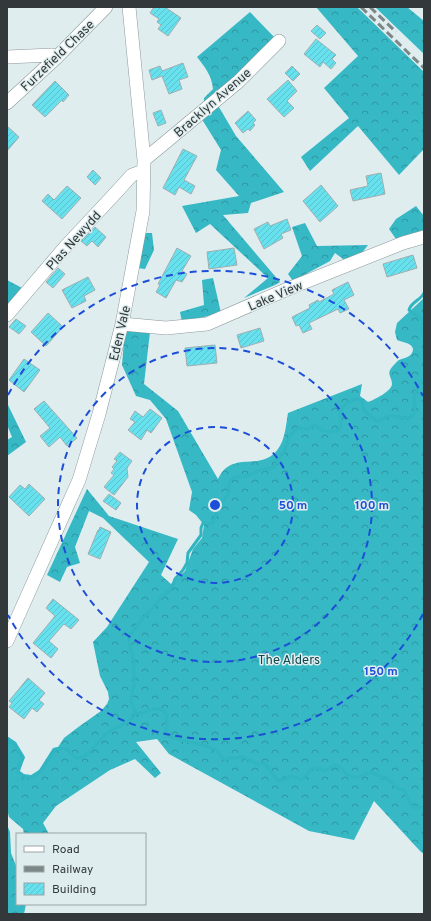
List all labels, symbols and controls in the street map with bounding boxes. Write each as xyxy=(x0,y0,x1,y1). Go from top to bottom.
street label: Furzefield Chase xyxy=(18,17,99,96)
street label: Bracklyn Avenue xyxy=(171,65,255,142)
street label: Plas Newydd xyxy=(44,208,105,274)
street label: Lake View xyxy=(246,278,306,316)
street label: Eden Vale xyxy=(107,304,135,363)
centre of rings xyxy=(208,498,222,512)
text: 50 m xyxy=(279,498,307,514)
text: 100 m xyxy=(355,498,389,514)
park label: The Alders xyxy=(258,653,320,669)
text: 150 m xyxy=(364,664,398,680)
legend xyxy=(16,833,146,905)
text: Road xyxy=(52,842,80,858)
text: Railway xyxy=(52,862,93,878)
text: Building xyxy=(52,882,96,898)

